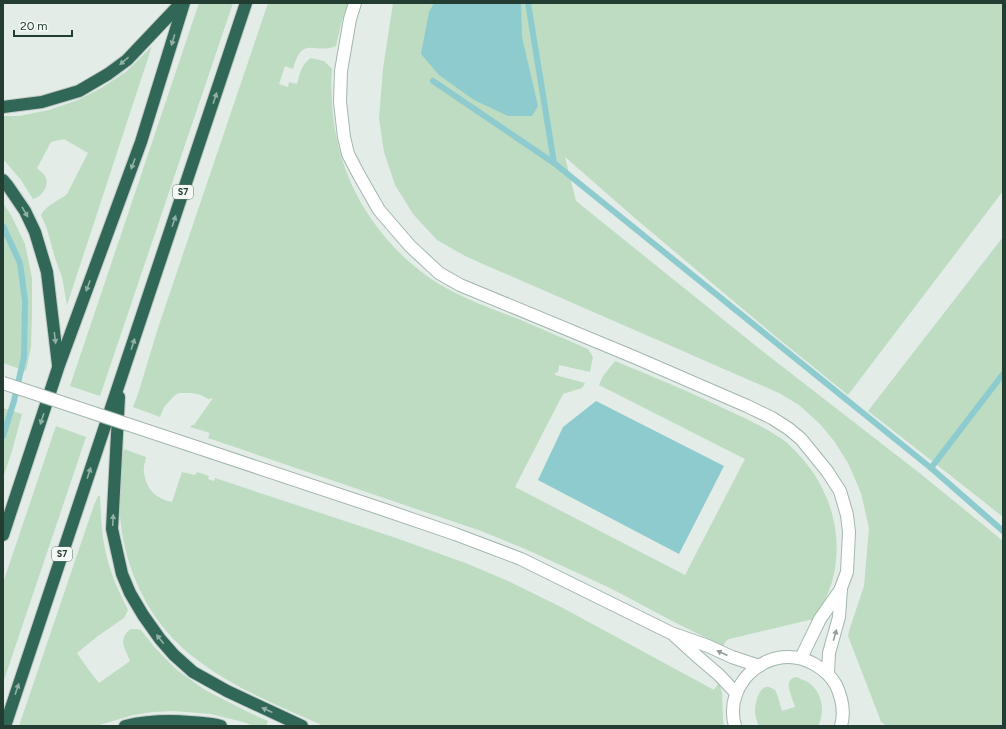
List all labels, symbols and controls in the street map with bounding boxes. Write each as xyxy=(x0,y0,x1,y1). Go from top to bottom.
scale bar xyxy=(14,12,72,38)
text: 20 m xyxy=(20,19,48,33)
one-way arrow xyxy=(169,35,175,47)
one-way arrow xyxy=(119,56,130,65)
one-way arrow xyxy=(212,91,218,103)
one-way arrow xyxy=(129,158,135,170)
road number: S7 xyxy=(173,185,193,199)
one-way arrow xyxy=(21,206,28,218)
one-way arrow xyxy=(171,214,177,226)
one-way arrow xyxy=(85,280,91,292)
one-way arrow xyxy=(51,331,58,344)
one-way arrow xyxy=(130,338,136,350)
one-way arrow xyxy=(38,413,44,425)
one-way arrow xyxy=(87,466,93,478)
one-way arrow xyxy=(110,514,116,527)
road number: S7 xyxy=(52,547,72,561)
one-way arrow xyxy=(832,629,838,641)
one-way arrow xyxy=(156,633,164,644)
one-way arrow xyxy=(716,650,728,656)
one-way arrow xyxy=(14,683,20,695)
one-way arrow xyxy=(261,707,273,713)

